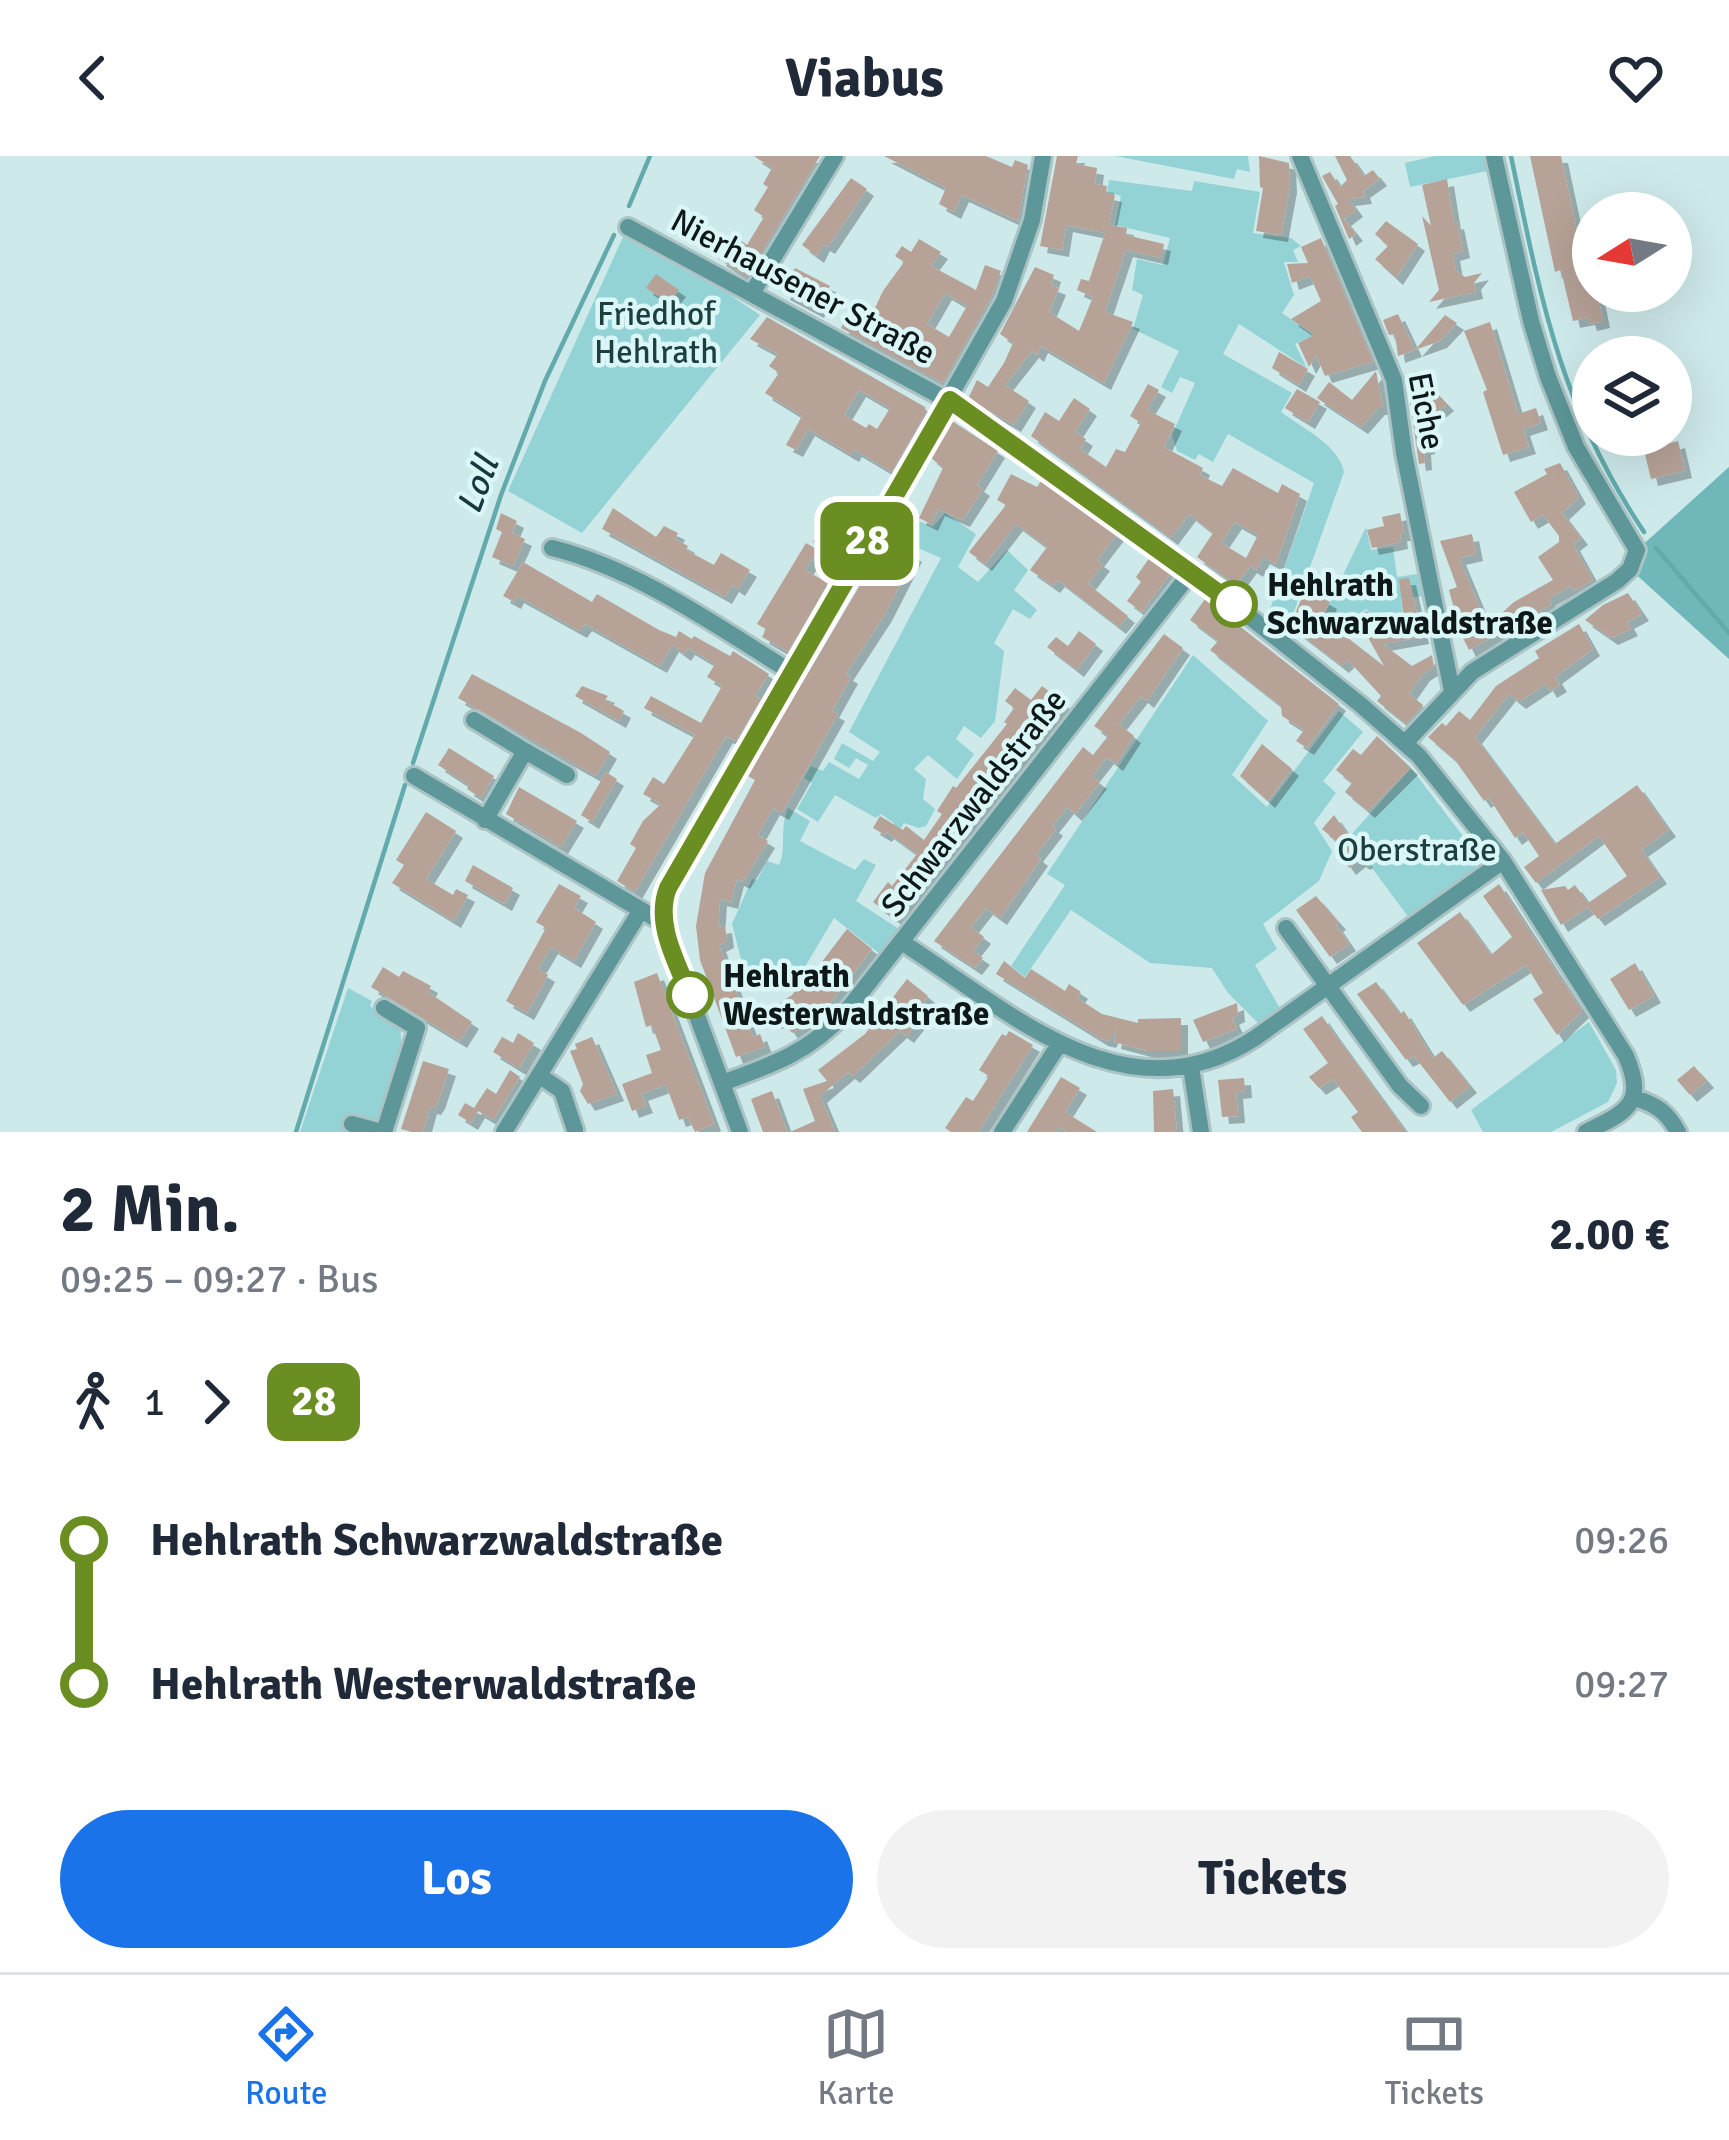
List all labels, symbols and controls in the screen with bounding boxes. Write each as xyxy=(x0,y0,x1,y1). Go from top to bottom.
icon: back xyxy=(60,45,126,111)
text: Viabus xyxy=(785,45,944,112)
icon: heart xyxy=(1603,45,1669,111)
north arrow xyxy=(1572,192,1692,312)
map controls xyxy=(1572,192,1692,456)
street label: Nierhausener Straße xyxy=(664,200,942,374)
park label: Friedhof Hehlrath xyxy=(594,294,718,373)
button: layers xyxy=(1572,336,1692,456)
street label: Eiche xyxy=(1398,369,1454,453)
water label: Loll xyxy=(447,448,510,520)
line badge: 28 xyxy=(813,502,921,580)
text: 28 xyxy=(844,515,890,566)
place label: Hehlrath Schwarzwaldstraße xyxy=(1267,565,1553,644)
marker: Hehlrath Schwarzwaldstraße xyxy=(1212,582,1256,626)
street label: Schwarzwaldstraße xyxy=(872,681,1076,925)
park label: Oberstraße xyxy=(1337,830,1497,871)
place label: Hehlrath Westerwaldstraße xyxy=(723,956,989,1035)
marker: Hehlrath Westerwaldstraße xyxy=(668,973,712,1017)
text: 2 Min. xyxy=(60,1169,240,1250)
text: 2.00 € xyxy=(1549,1207,1669,1262)
text: 09:25 – 09:27 · Bus xyxy=(60,1255,378,1303)
icon: walk xyxy=(60,1369,126,1435)
icon: forward xyxy=(183,1369,249,1435)
text: 28 xyxy=(291,1376,336,1427)
text: 1 xyxy=(144,1378,165,1426)
text: Hehlrath Schwarzwaldstraße xyxy=(150,1513,723,1568)
text: 09:26 xyxy=(1574,1516,1669,1564)
text: Hehlrath Westerwaldstraße xyxy=(150,1657,697,1712)
text: 09:27 xyxy=(1574,1660,1669,1708)
button: Los xyxy=(60,1810,853,1948)
button: Tickets xyxy=(877,1810,1669,1948)
tab: Route xyxy=(245,2001,327,2114)
tab: Karte xyxy=(818,2001,895,2114)
tab: Tickets xyxy=(1385,2001,1484,2114)

